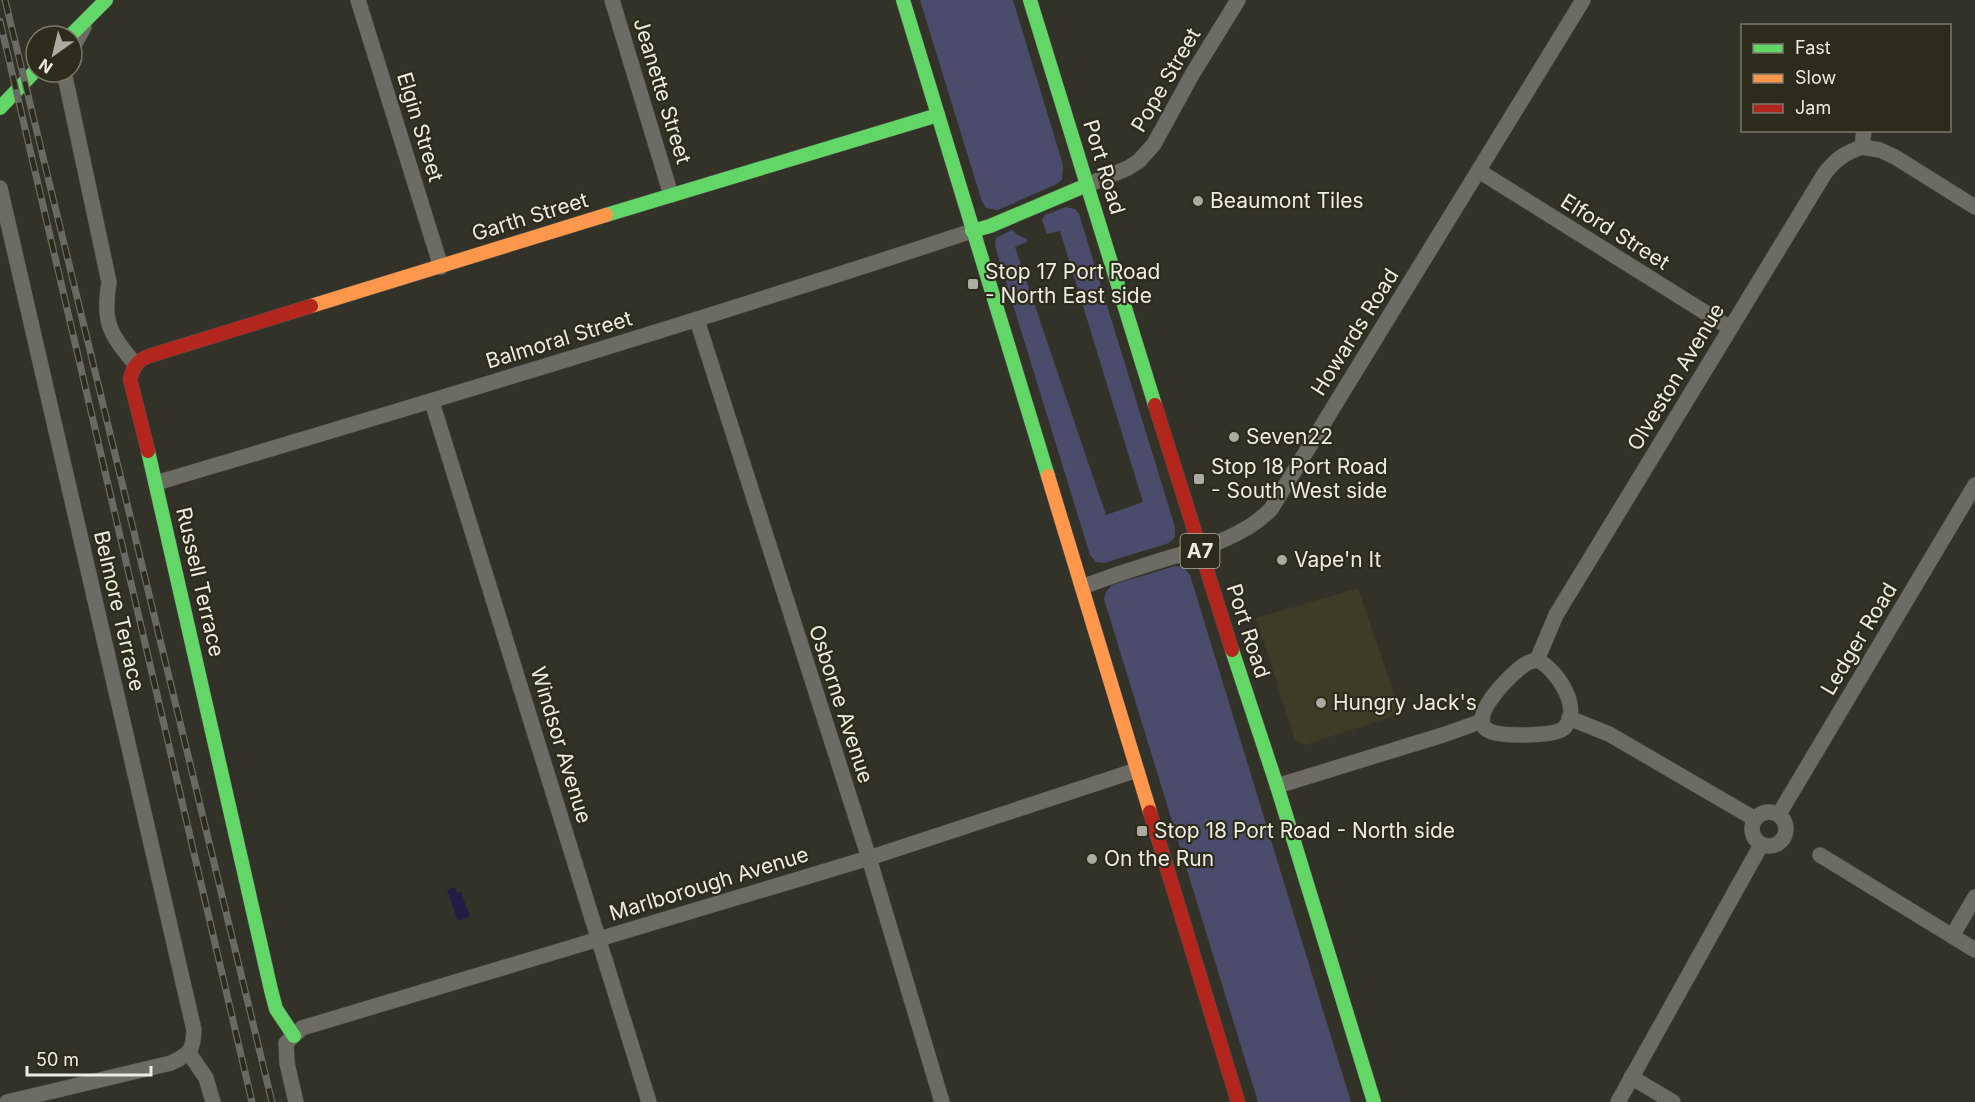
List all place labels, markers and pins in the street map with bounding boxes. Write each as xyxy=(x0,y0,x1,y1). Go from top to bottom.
place label: Beaumont Tiles xyxy=(1210,188,1364,213)
marker: Beaumont Tiles xyxy=(1191,194,1205,208)
place label: Stop 17 Port Road - North East side xyxy=(985,259,1160,308)
marker: Stop 17 Port Road - North East side xyxy=(966,277,980,291)
place label: Seven22 xyxy=(1246,424,1333,449)
marker: Seven22 xyxy=(1227,430,1241,444)
place label: Stop 18 Port Road - South West side xyxy=(1211,454,1388,503)
marker: Stop 18 Port Road - South West side xyxy=(1192,472,1206,486)
place label: Vape'n It xyxy=(1294,547,1382,572)
marker: Vape'n It xyxy=(1275,553,1289,567)
place label: Hungry Jack's xyxy=(1333,690,1477,715)
marker: Hungry Jack's xyxy=(1314,696,1328,710)
place label: Stop 18 Port Road - North side xyxy=(1154,818,1455,843)
marker: Stop 18 Port Road - North side xyxy=(1135,824,1149,838)
place label: On the Run xyxy=(1104,846,1214,871)
marker: On the Run xyxy=(1085,852,1099,866)

